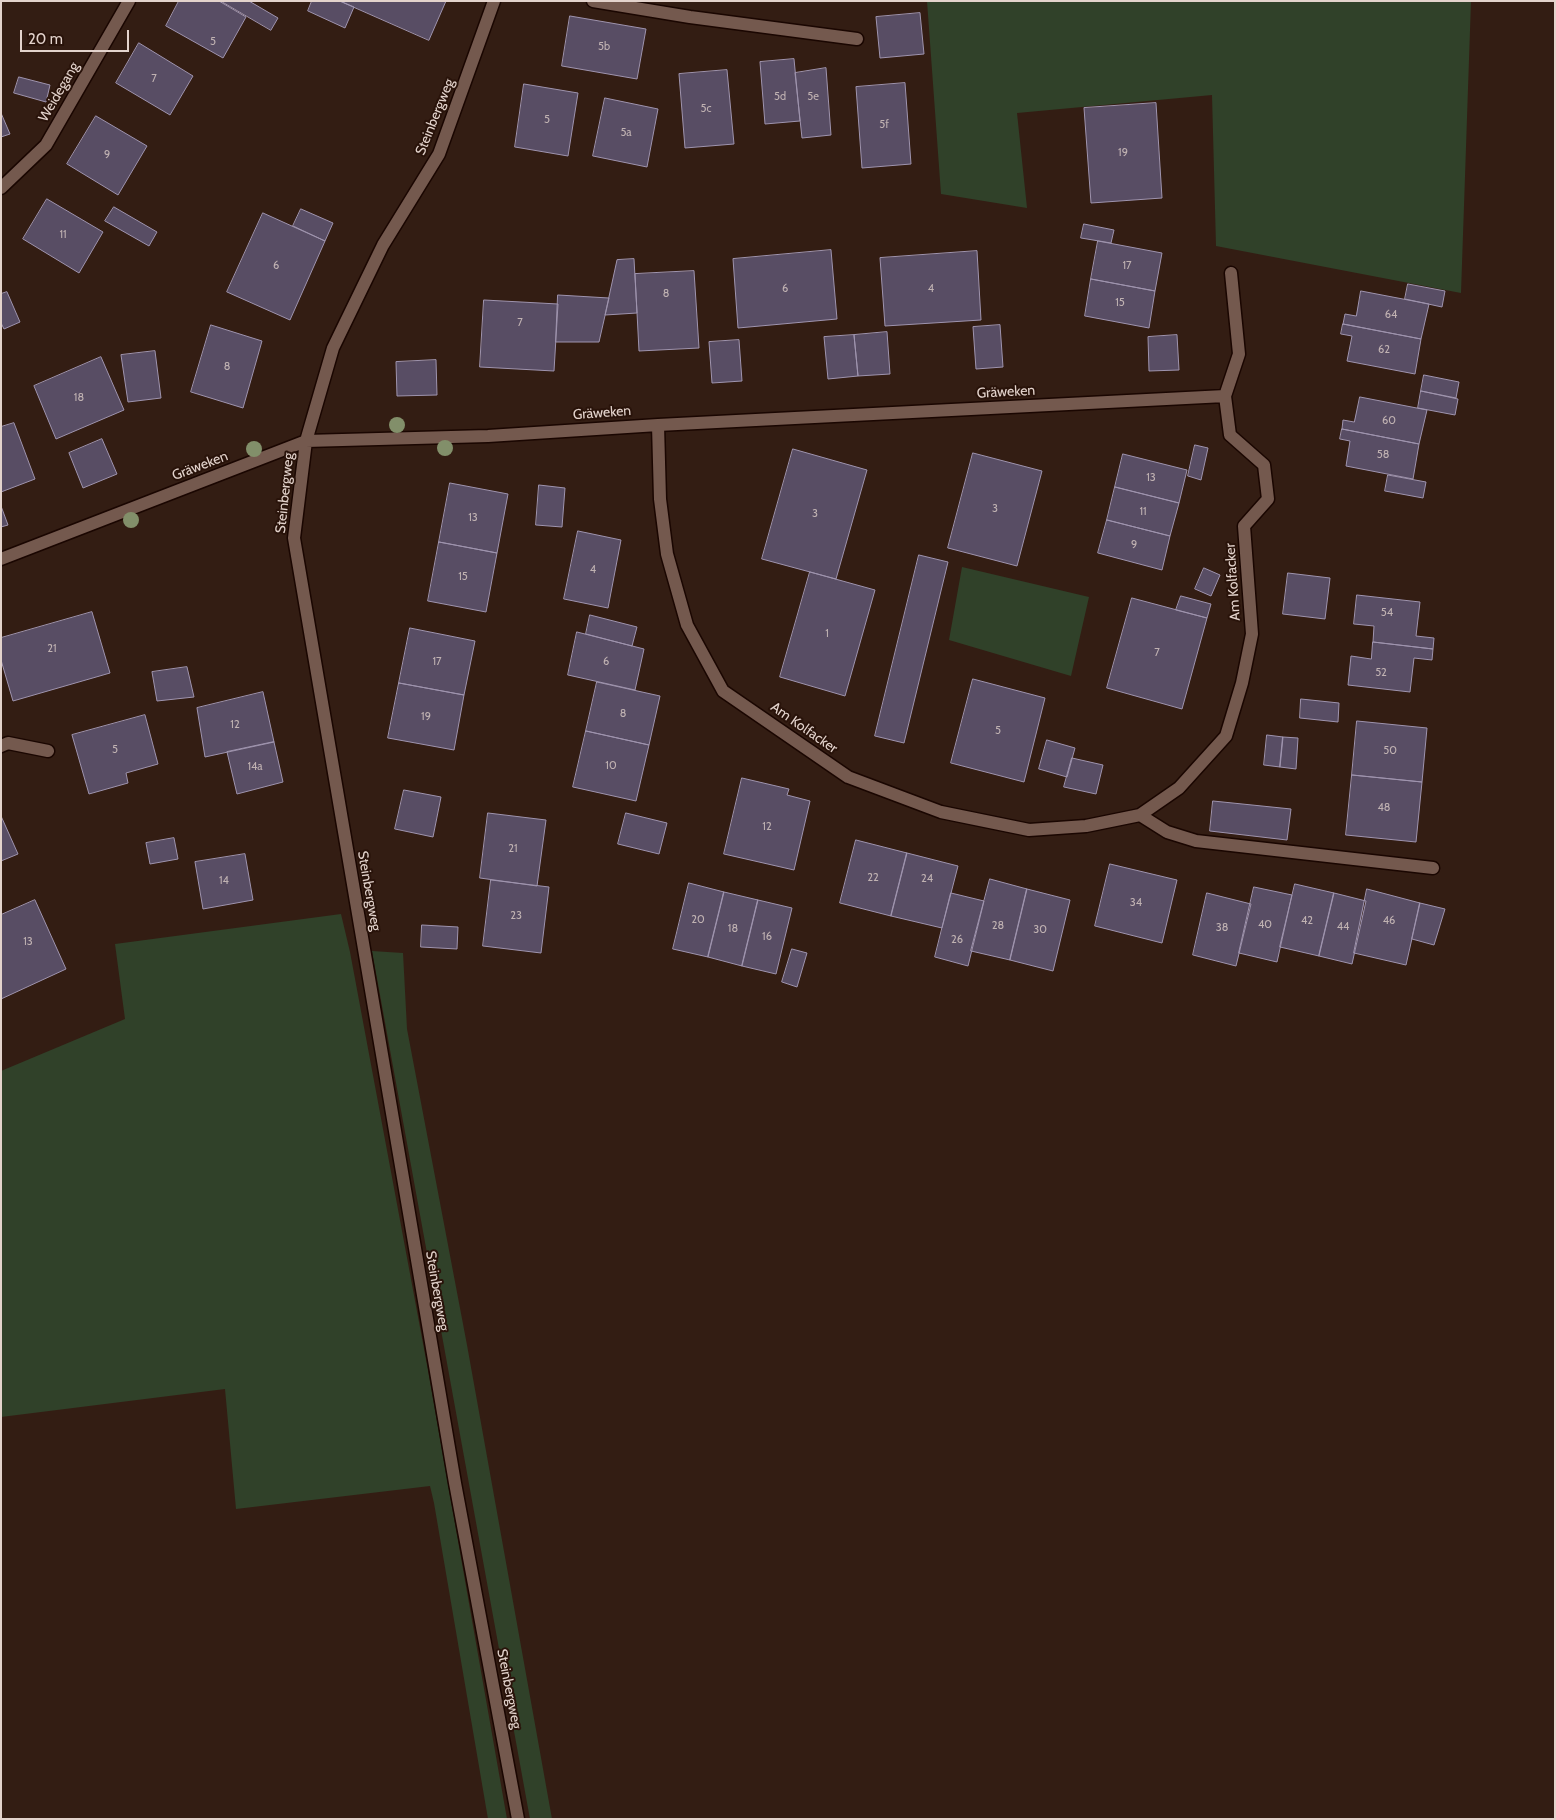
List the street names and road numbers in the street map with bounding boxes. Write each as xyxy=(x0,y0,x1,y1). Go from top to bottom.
street label: Weidegang xyxy=(35,59,83,125)
street label: Steinbergweg xyxy=(412,76,458,158)
street label: Gräweken xyxy=(976,382,1036,402)
street label: Gräweken xyxy=(572,403,632,423)
street label: Gräweken xyxy=(170,448,230,484)
street label: Steinbergweg xyxy=(272,452,298,534)
street label: Am Kolfacker xyxy=(1222,543,1244,621)
street label: Am Kolfacker xyxy=(767,699,841,757)
street label: Steinbergweg xyxy=(354,850,384,932)
street label: Steinbergweg xyxy=(422,1250,452,1332)
street label: Steinbergweg xyxy=(493,1648,525,1730)

